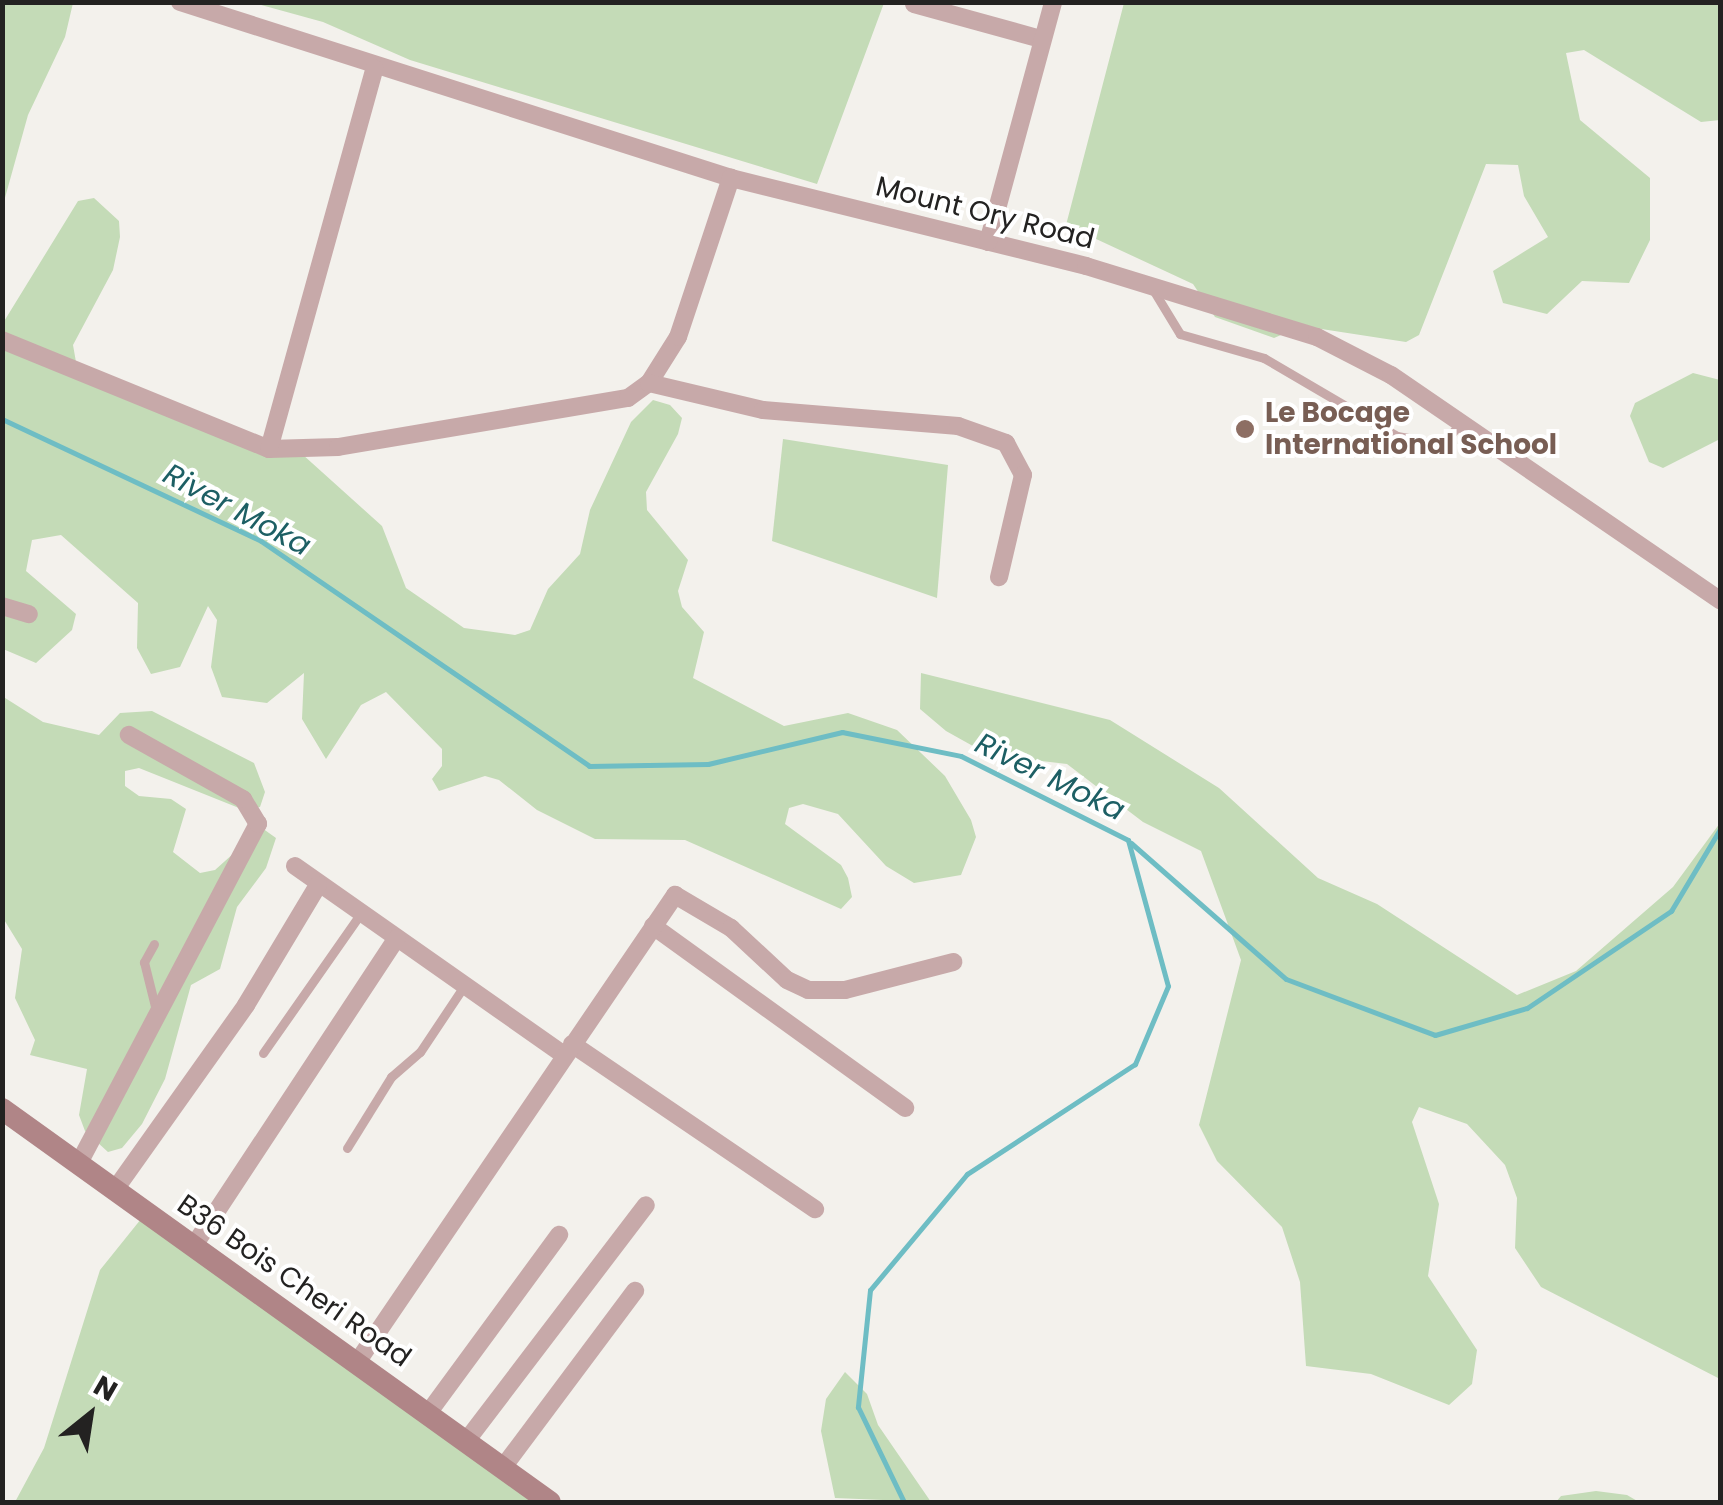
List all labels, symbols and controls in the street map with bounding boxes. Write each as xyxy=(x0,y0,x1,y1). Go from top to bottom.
street label: Mount Ory Road xyxy=(872,170,1098,256)
place label: Le Bocage International School xyxy=(1265,396,1557,462)
marker: Le Bocage International School xyxy=(1234,418,1256,440)
water label: River Moka xyxy=(157,456,317,564)
water label: River Moka xyxy=(969,725,1131,829)
street label: B36 Bois Cheri Road xyxy=(171,1188,417,1374)
north arrow xyxy=(40,1365,140,1465)
text: N xyxy=(86,1366,124,1411)

